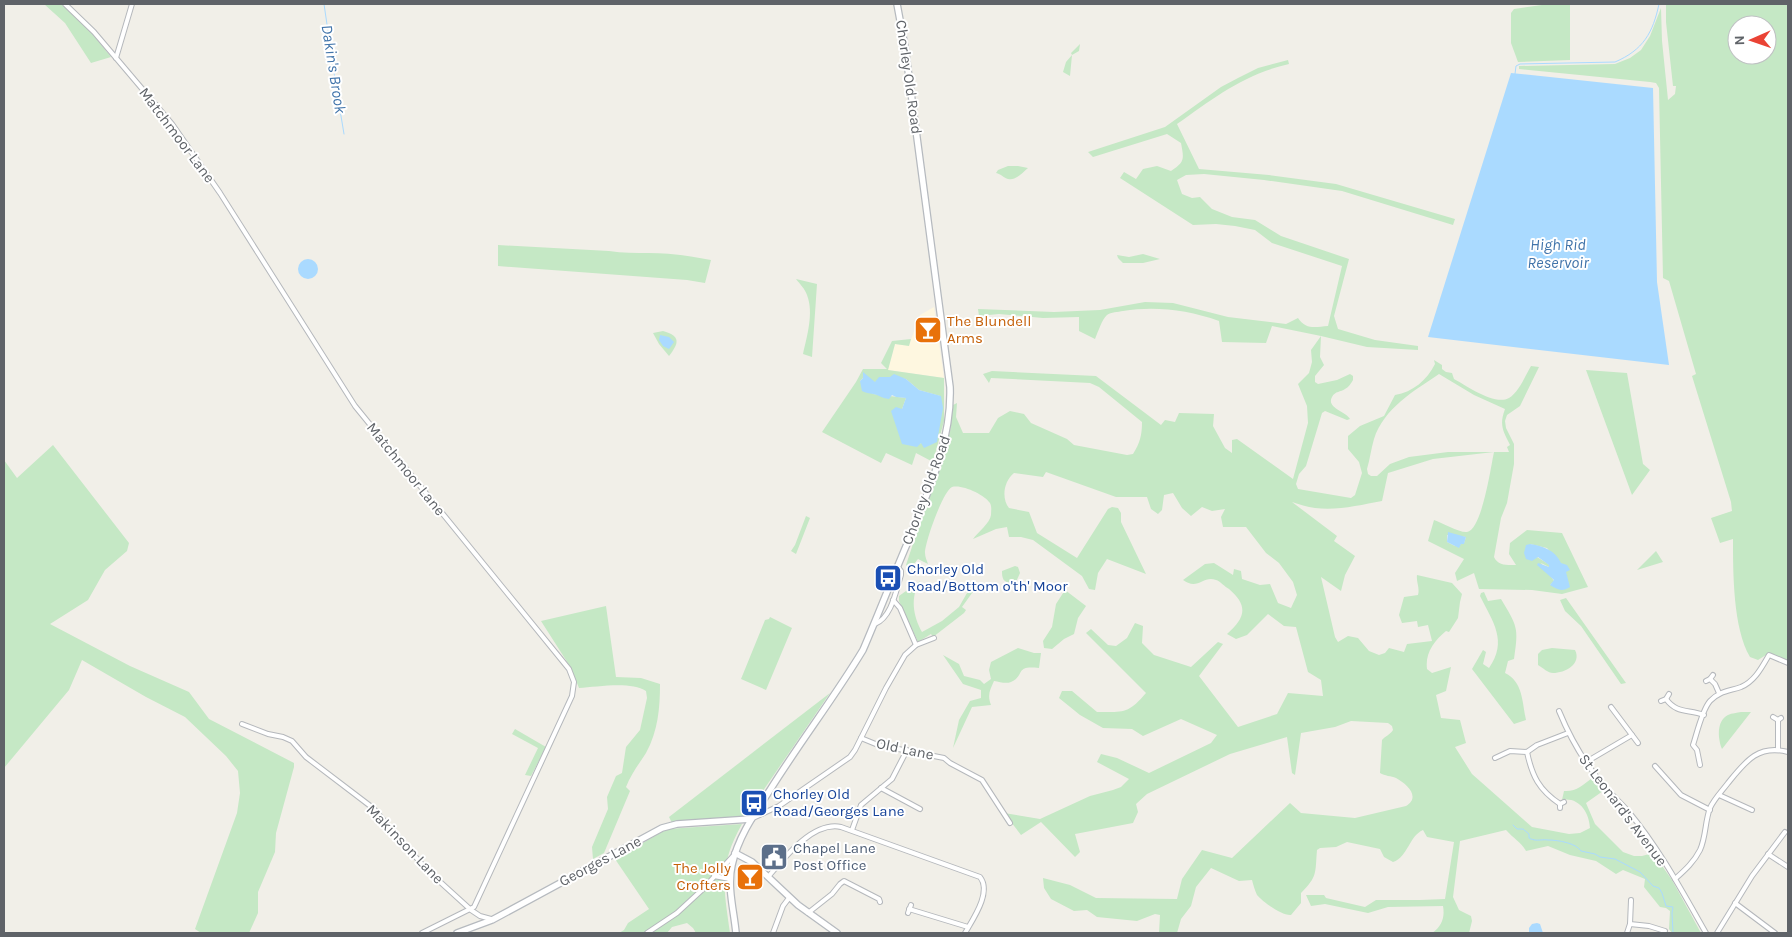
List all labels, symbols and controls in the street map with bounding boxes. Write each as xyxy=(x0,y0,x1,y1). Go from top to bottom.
north arrow xyxy=(1727,15,1777,65)
street label: Chorley Old Road xyxy=(892,19,926,135)
water label: Dakin's Brook xyxy=(318,23,351,116)
text: N xyxy=(1731,35,1748,46)
street label: Matchmoor Lane xyxy=(135,84,219,186)
water label: High Rid Reservoir xyxy=(1527,235,1589,272)
place label: The Blundell Arms xyxy=(947,312,1031,347)
bar icon: The Blundell Arms xyxy=(913,315,943,345)
street label: Matchmoor Lane xyxy=(363,419,449,519)
street label: Chorley Old Road xyxy=(898,433,954,547)
place label: Chorley Old Road/Bottom o'th' Moor xyxy=(907,560,1068,595)
bus stop icon: Chorley Old Road/Bottom o'th' Moor xyxy=(873,563,903,593)
street label: Old Lane xyxy=(875,734,935,764)
street label: St Leonard's Avenue xyxy=(1575,750,1671,870)
place label: Chorley Old Road/Georges Lane xyxy=(773,785,904,820)
bus stop icon: Chorley Old Road/Georges Lane xyxy=(739,788,769,818)
street label: Makinson Lane xyxy=(363,800,447,888)
street label: Georges Lane xyxy=(556,832,644,890)
place label: Chapel Lane Post Office xyxy=(793,839,876,874)
public building icon: Chapel Lane Post Office xyxy=(759,842,789,872)
place label: The Jolly Crofters xyxy=(674,859,731,894)
bar icon: The Jolly Crofters xyxy=(735,862,765,892)

